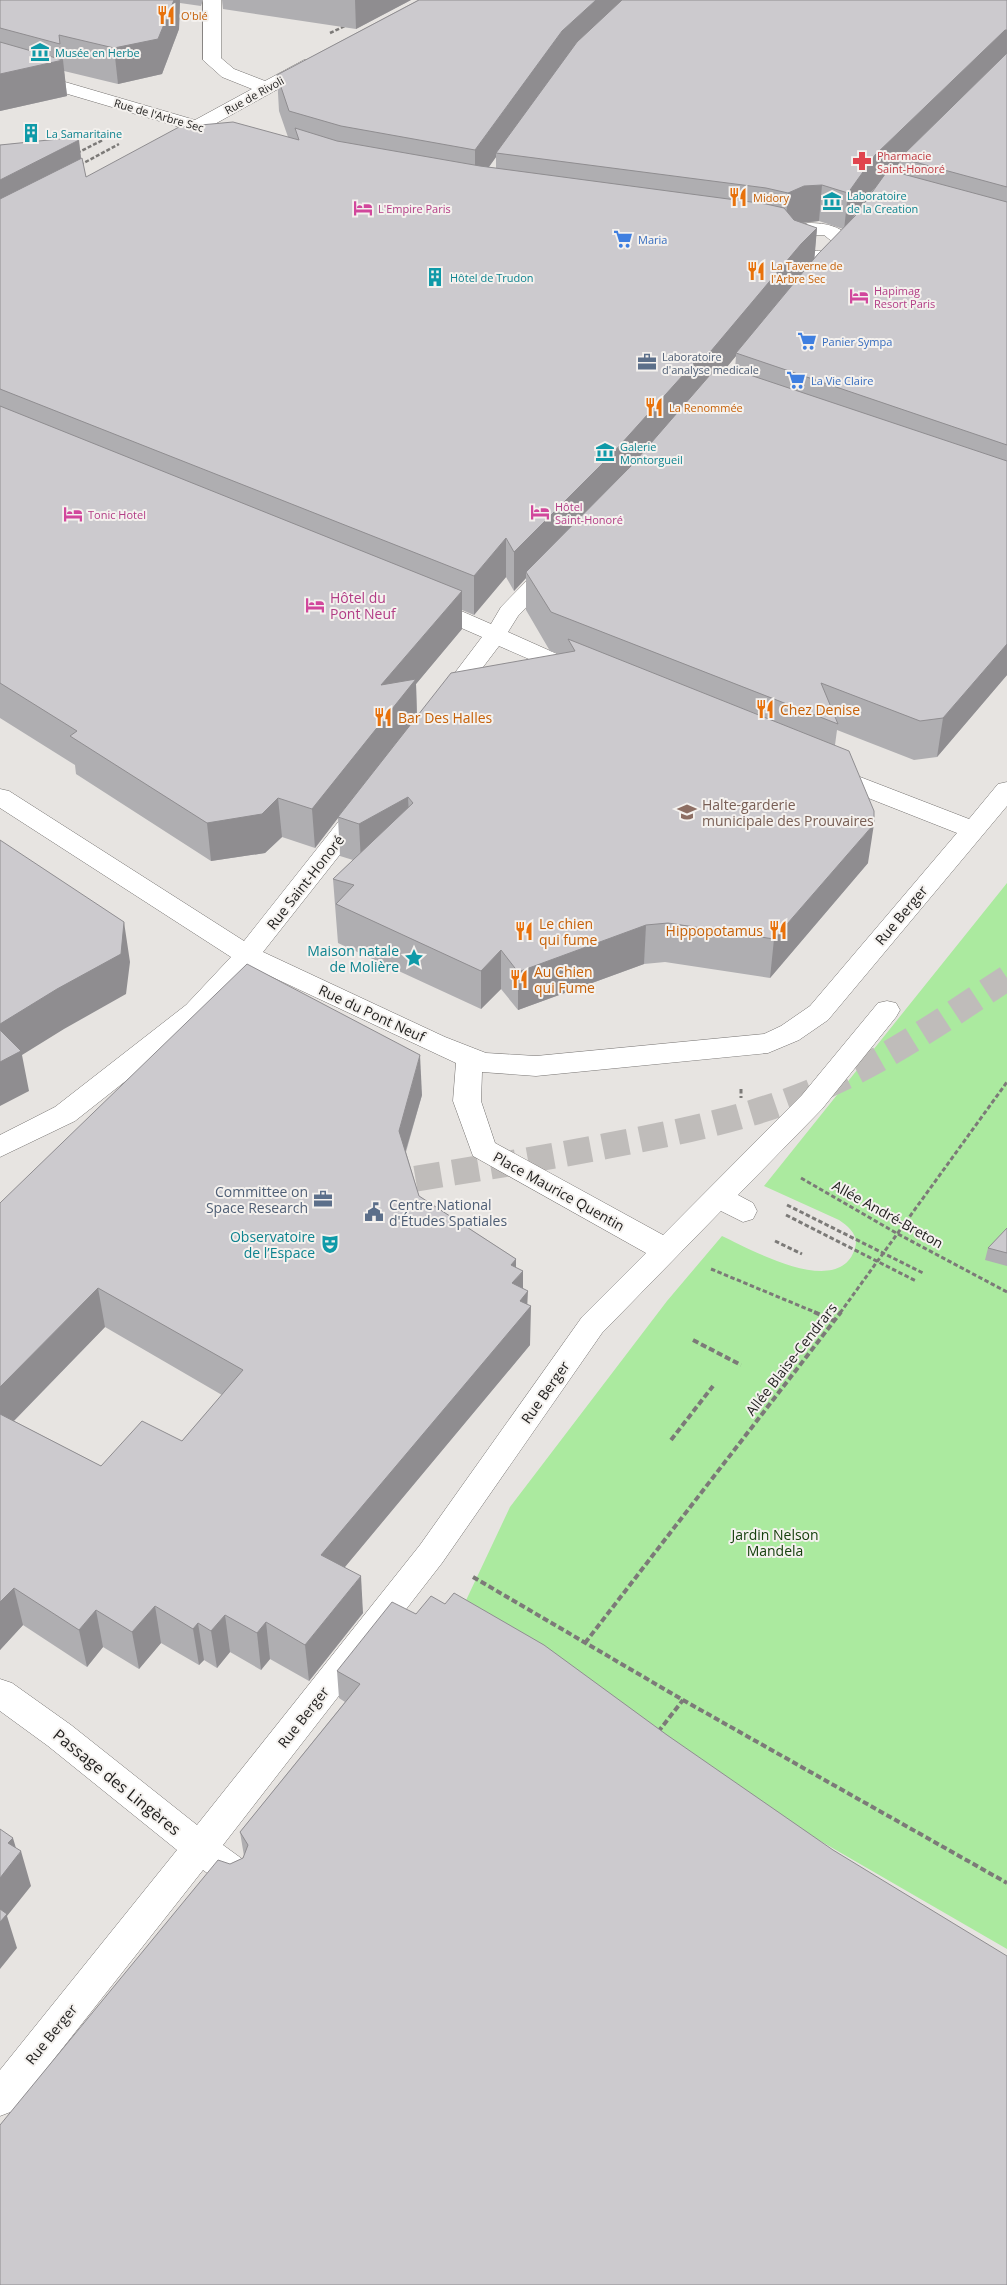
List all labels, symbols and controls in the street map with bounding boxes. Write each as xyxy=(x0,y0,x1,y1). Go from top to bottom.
restaurant icon: O'blé xyxy=(155,4,177,26)
place label: O'blé xyxy=(181,8,208,23)
museum icon: Musée en Herbe xyxy=(29,41,51,63)
place label: Musée en Herbe xyxy=(55,45,140,60)
street label: Rue de Rivoli xyxy=(222,73,286,117)
street label: Rue de l'Arbre Sec xyxy=(112,95,206,135)
building icon: La Samaritaine xyxy=(20,122,42,144)
place label: La Samaritaine xyxy=(46,126,122,141)
place label: Pharmacie Saint-Honoré xyxy=(877,148,945,176)
pharmacy icon: Pharmacie Saint-Honoré xyxy=(851,150,873,172)
restaurant icon: Midory xyxy=(727,186,749,208)
place label: Laboratoire de la Creation xyxy=(847,188,918,216)
place label: Midory xyxy=(753,190,790,205)
museum icon: Laboratoire de la Creation xyxy=(821,190,843,212)
hotel icon: L'Empire Paris xyxy=(352,197,374,219)
place label: L'Empire Paris xyxy=(378,201,451,216)
supermarket icon: Maria xyxy=(612,228,634,250)
place label: Maria xyxy=(638,232,667,247)
place label: La Taverne de l'Arbre Sec xyxy=(771,258,843,286)
restaurant icon: La Taverne de l'Arbre Sec xyxy=(745,260,767,282)
building icon: Hôtel de Trudon xyxy=(424,266,446,288)
place label: Hôtel de Trudon xyxy=(450,270,534,285)
place label: Hapimag Resort Paris xyxy=(874,283,935,311)
hotel icon: Hapimag Resort Paris xyxy=(848,285,870,307)
supermarket icon: Panier Sympa xyxy=(796,330,818,352)
place label: Panier Sympa xyxy=(822,334,892,349)
place label: Laboratoire d'analyse medicale xyxy=(662,349,759,377)
office icon: Laboratoire d'analyse medicale xyxy=(636,351,658,373)
supermarket icon: La Vie Claire xyxy=(785,369,807,391)
place label: La Vie Claire xyxy=(811,373,873,388)
restaurant icon: La Renommée xyxy=(643,396,665,418)
place label: La Renommée xyxy=(669,400,743,415)
place label: Galerie Montorgueil xyxy=(620,439,683,467)
museum icon: Galerie Montorgueil xyxy=(594,441,616,463)
place label: Hôtel Saint-Honoré xyxy=(555,499,623,527)
hotel icon: Hôtel Saint-Honoré xyxy=(529,501,551,523)
hotel icon: Tonic Hotel xyxy=(62,503,84,525)
place label: Tonic Hotel xyxy=(88,507,146,522)
place label: Hôtel du Pont Neuf xyxy=(330,588,397,623)
hotel icon: Hôtel du Pont Neuf xyxy=(304,594,326,616)
restaurant icon: Chez Denise xyxy=(754,698,776,720)
place label: Chez Denise xyxy=(780,700,860,719)
restaurant icon: Bar Des Halles xyxy=(372,706,394,728)
place label: Bar Des Halles xyxy=(398,708,493,727)
place label: Halte-garderie municipale des Prouvaires xyxy=(702,795,874,830)
school or university icon: Halte-garderie municipale des Prouvaires xyxy=(676,801,698,823)
street label: Rue Saint-Honoré xyxy=(262,831,348,933)
street label: Rue Berger xyxy=(870,881,932,949)
place label: Le chien qui fume xyxy=(539,914,598,949)
restaurant icon: Hippopotamus xyxy=(767,919,789,941)
restaurant icon: Le chien qui fume xyxy=(513,920,535,942)
place label: Hippopotamus xyxy=(666,921,763,940)
place label: Maison natale de Molière xyxy=(307,941,399,976)
place icon: Maison natale de Molière xyxy=(403,947,425,969)
place label: Au Chien qui Fume xyxy=(534,962,595,997)
restaurant icon: Au Chien qui Fume xyxy=(508,968,530,990)
street label: Rue du Pont Neuf xyxy=(316,980,429,1047)
street label: Place Maurice Quentin xyxy=(490,1147,628,1235)
street label: Allée André-Breton xyxy=(829,1176,947,1252)
place label: Committee on Space Research xyxy=(206,1182,308,1217)
office icon: Committee on Space Research xyxy=(312,1188,334,1210)
place label: Centre National d'Études Spatiales xyxy=(389,1195,507,1230)
public building icon: Centre National d'Études Spatiales xyxy=(363,1201,385,1223)
place label: Observatoire de l’Espace xyxy=(230,1227,315,1262)
theatre icon: Observatoire de l’Espace xyxy=(319,1233,341,1255)
street label: Allée Blaise-Cendrars xyxy=(741,1299,841,1419)
street label: Rue Berger xyxy=(516,1357,574,1427)
park label: Jardin Nelson Mandela xyxy=(729,1525,819,1560)
street label: Rue Berger xyxy=(273,1682,333,1751)
street label: Passage des Lingères xyxy=(49,1724,185,1840)
street label: Rue Berger xyxy=(21,2000,81,2068)

